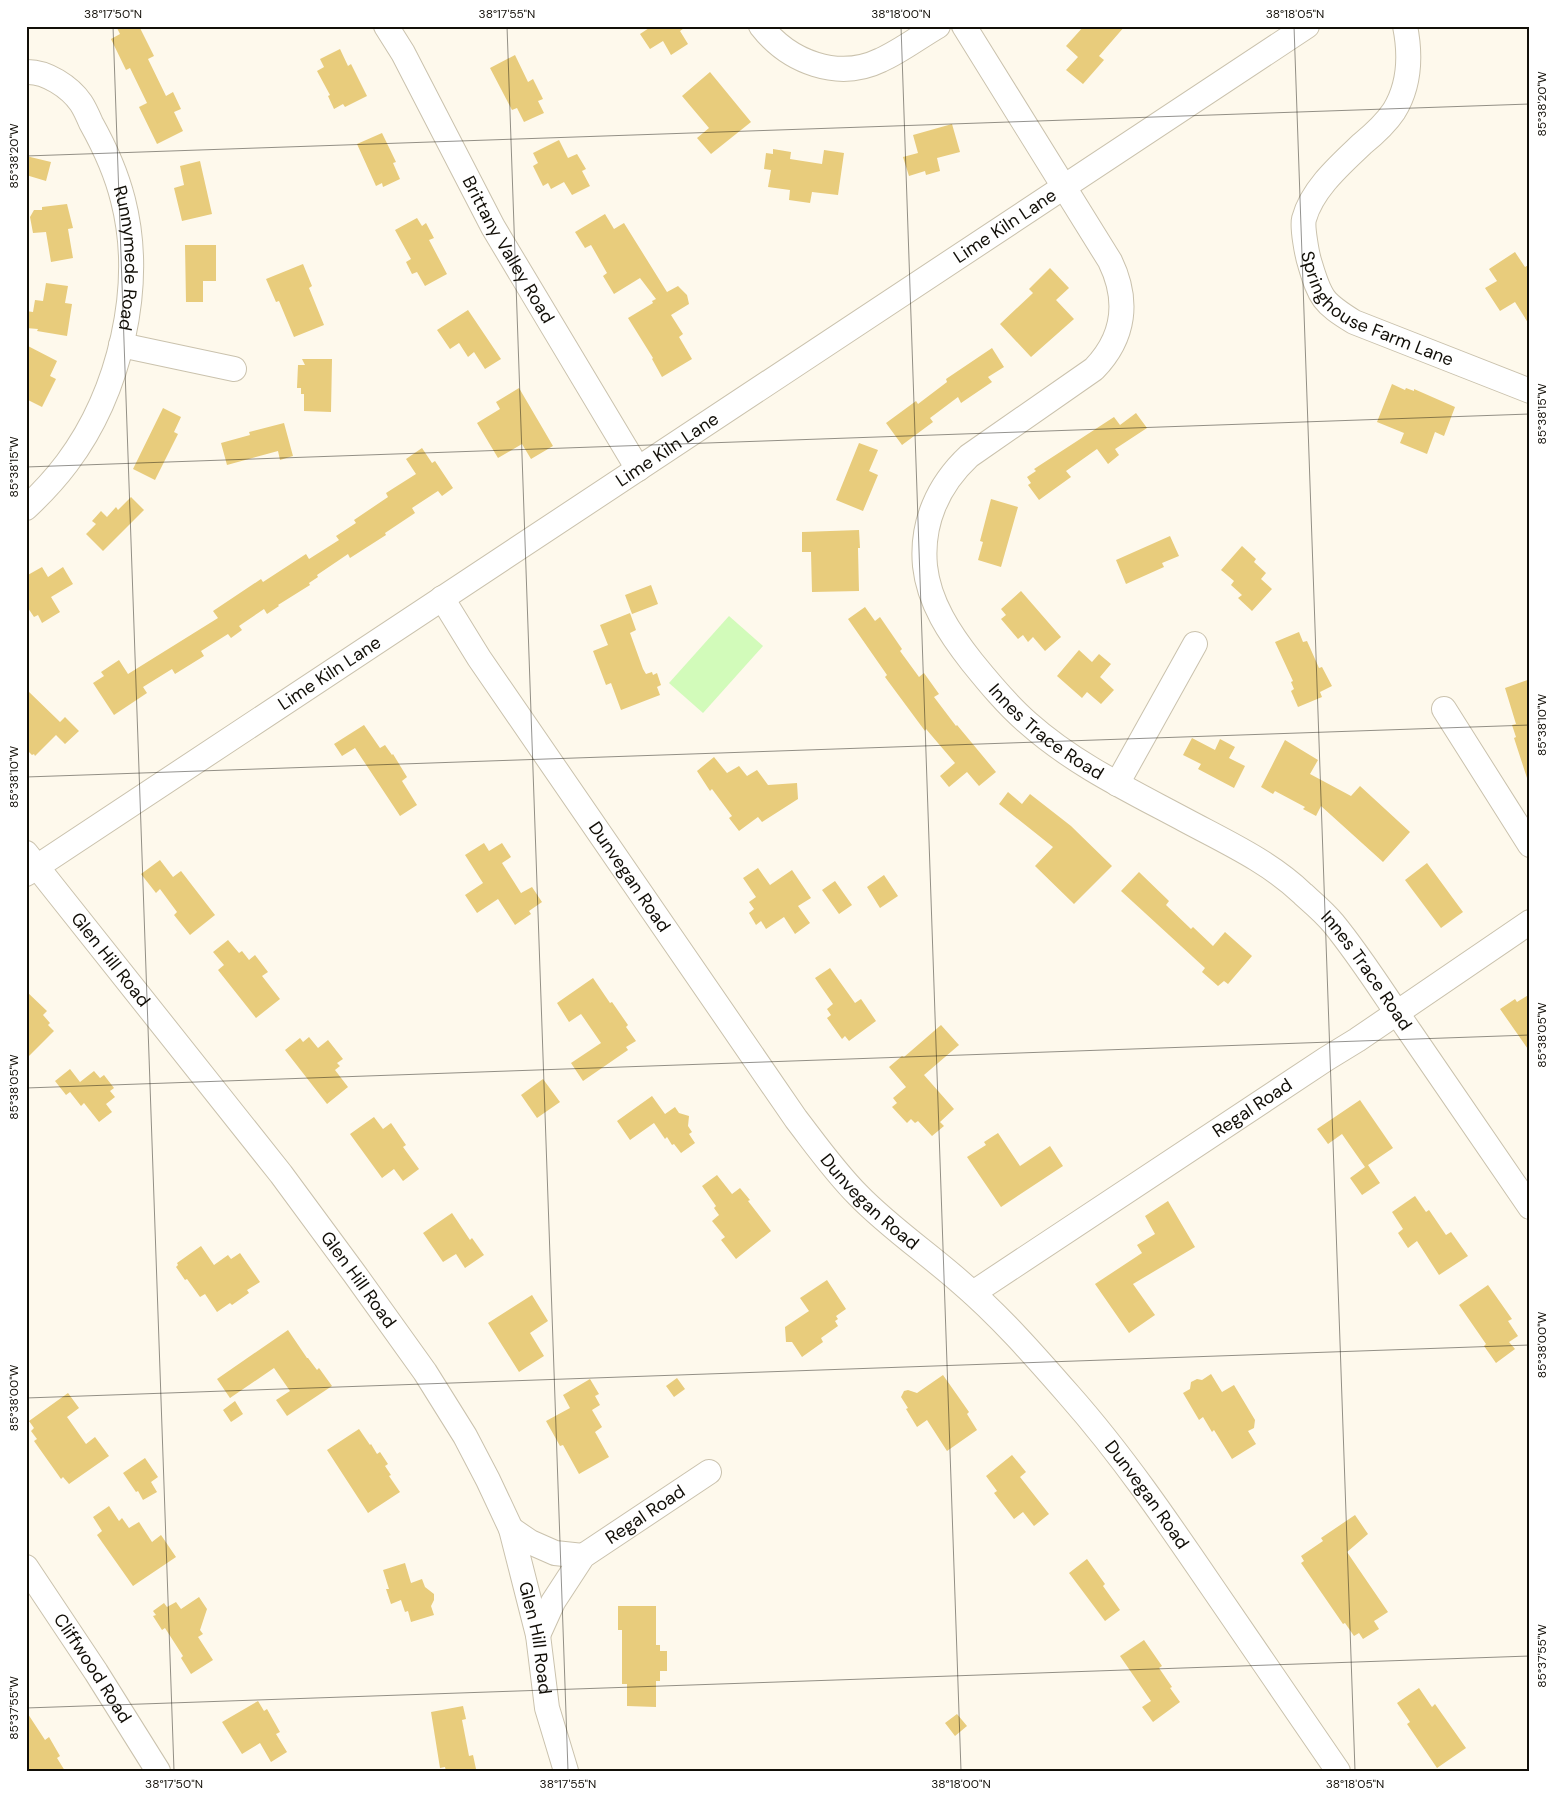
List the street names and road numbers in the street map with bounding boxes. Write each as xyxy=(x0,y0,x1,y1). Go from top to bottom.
street label: Brittany Valley Road xyxy=(457,172,560,328)
street label: Runnymede Road xyxy=(108,183,143,333)
street label: Lime Kiln Lane xyxy=(949,183,1061,269)
street label: Springhouse Farm Lane xyxy=(1295,249,1457,372)
street label: Lime Kiln Lane xyxy=(611,407,723,492)
street label: Lime Kiln Lane xyxy=(273,630,386,716)
street label: Innes Trace Road xyxy=(983,679,1108,785)
street label: Dunvegan Road xyxy=(583,817,676,937)
street label: Innes Trace Road xyxy=(1316,905,1417,1035)
street label: Glen Hill Road xyxy=(66,907,156,1012)
street label: Regal Road xyxy=(1208,1073,1297,1143)
street label: Dunvegan Road xyxy=(815,1149,924,1255)
street label: Glen Hill Road xyxy=(315,1226,402,1333)
street label: Dunvegan Road xyxy=(1099,1435,1195,1554)
street label: Regal Road xyxy=(601,1479,690,1550)
street label: Glen Hill Road xyxy=(513,1579,557,1696)
street label: Cliffwood Road xyxy=(48,1608,137,1727)

